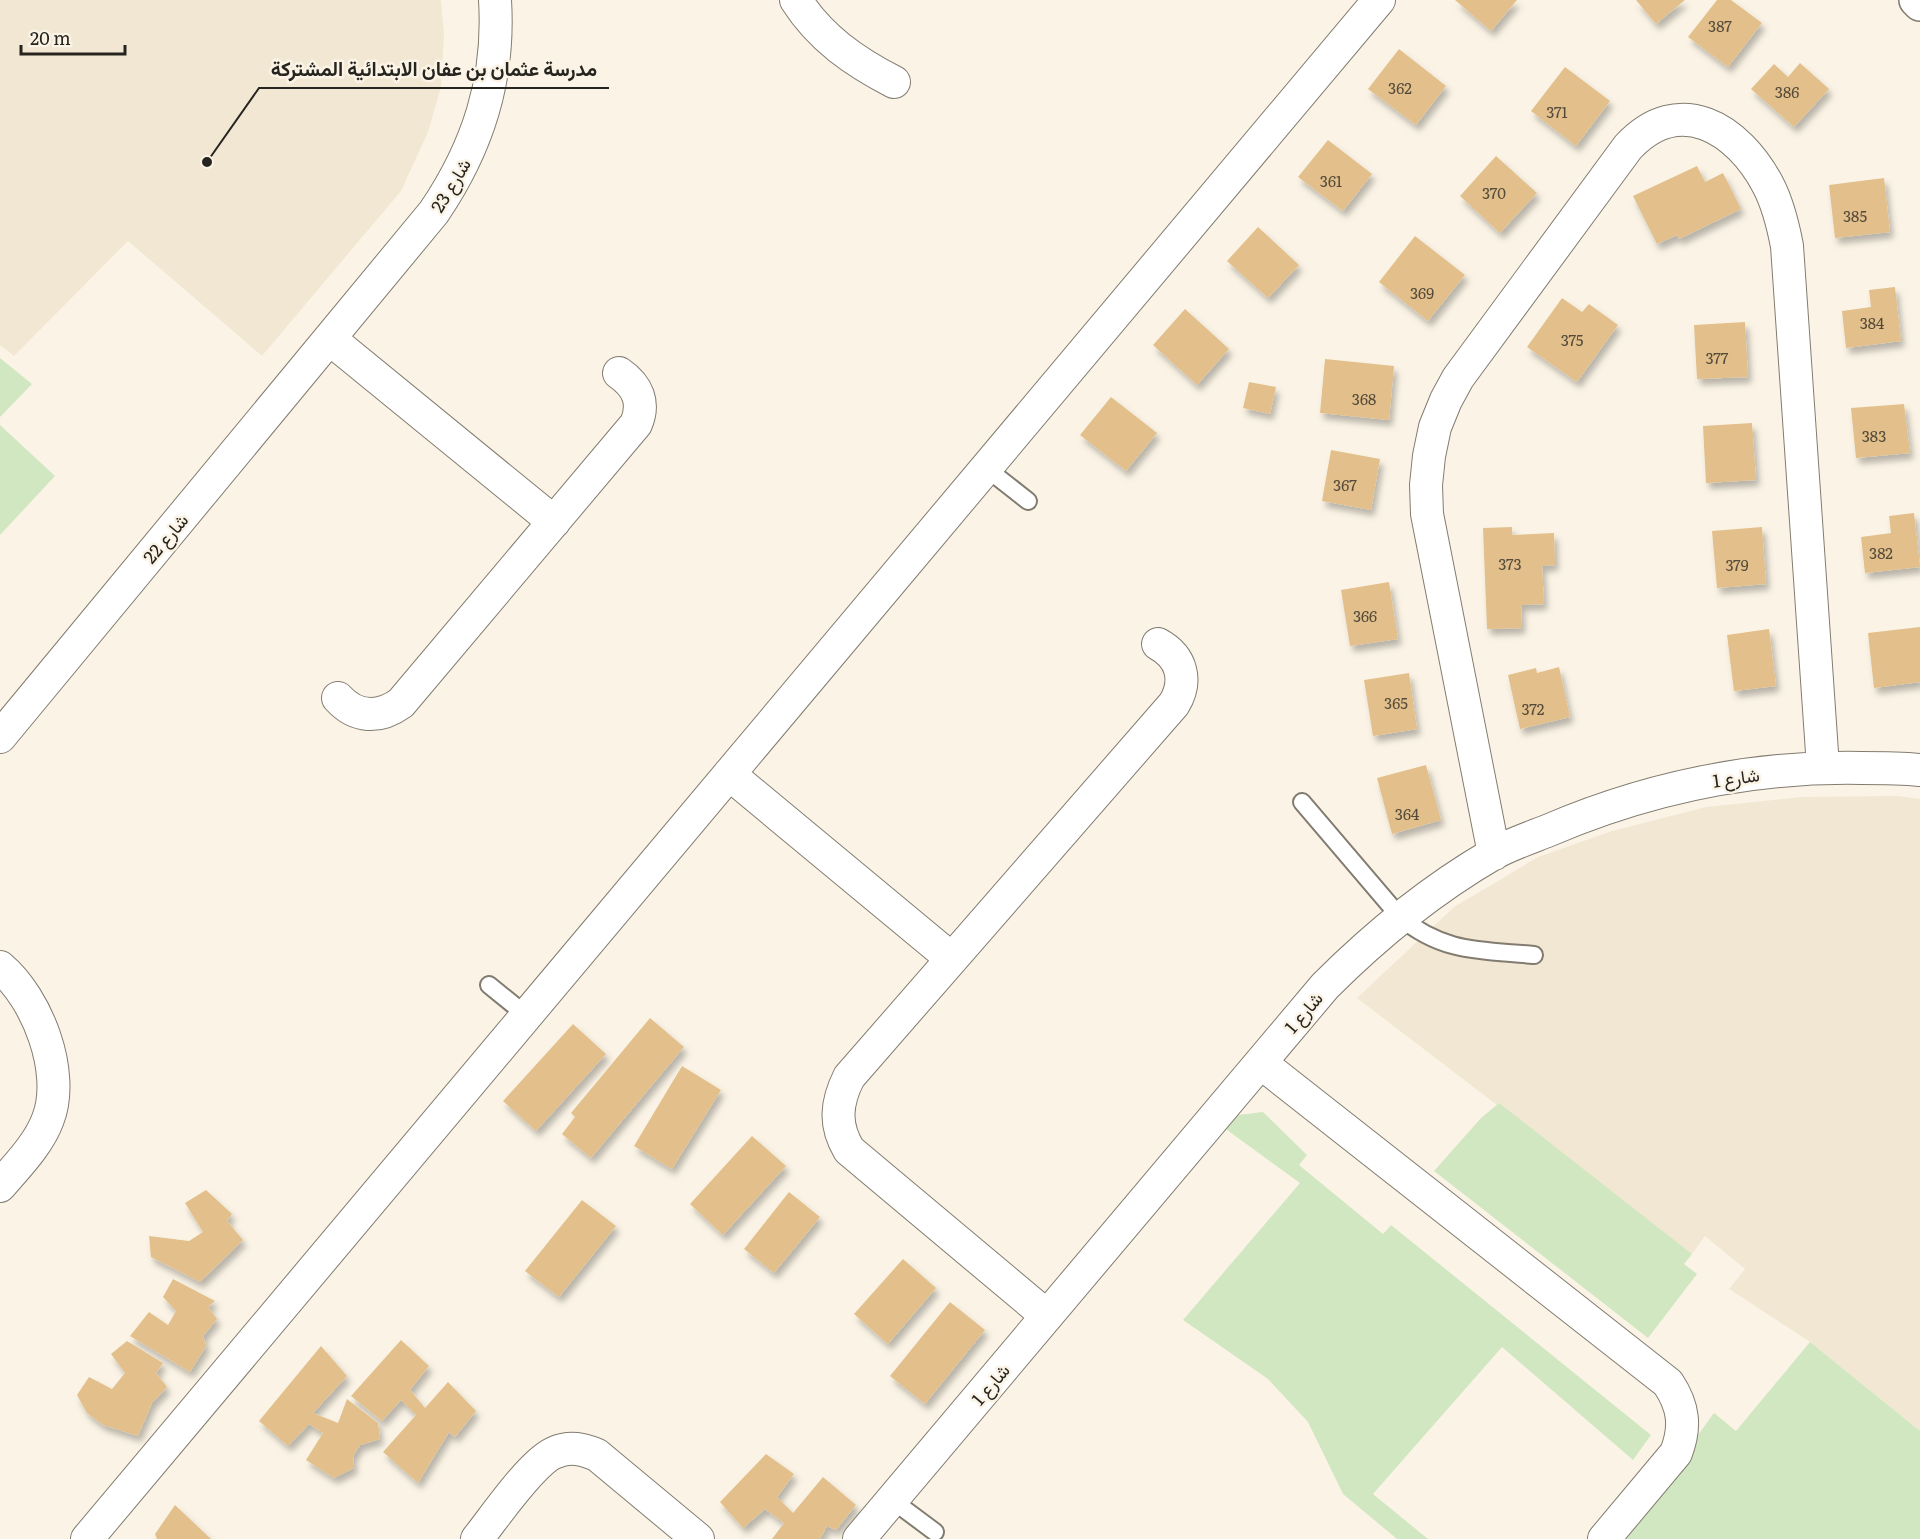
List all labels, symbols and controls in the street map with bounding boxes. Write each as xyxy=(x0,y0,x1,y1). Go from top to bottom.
house number: 387 xyxy=(1708,14,1732,37)
scale bar xyxy=(21,18,124,56)
text: 20 m xyxy=(30,24,71,51)
callout: مدرسة عثمان بن عفان الابتدائية المشتركة xyxy=(259,50,609,88)
text: مدرسة عثمان بن عفان الابتدائية المشتركة xyxy=(271,52,597,82)
house number: 362 xyxy=(1388,76,1412,99)
house number: 386 xyxy=(1775,80,1799,103)
house number: 371 xyxy=(1546,100,1568,123)
street label: شارع 23 xyxy=(423,153,477,217)
house number: 361 xyxy=(1320,169,1342,192)
house number: 370 xyxy=(1482,181,1506,204)
house number: 385 xyxy=(1843,204,1867,227)
house number: 369 xyxy=(1410,281,1434,304)
house number: 384 xyxy=(1860,311,1884,334)
house number: 375 xyxy=(1561,328,1584,351)
house number: 377 xyxy=(1706,346,1729,369)
house number: 368 xyxy=(1352,387,1376,410)
house number: 383 xyxy=(1862,424,1886,447)
house number: 367 xyxy=(1333,473,1357,496)
street label: شارع 22 xyxy=(136,507,194,569)
house number: 382 xyxy=(1869,541,1893,564)
house number: 373 xyxy=(1498,552,1522,575)
house number: 379 xyxy=(1725,553,1749,576)
house number: 366 xyxy=(1353,604,1377,627)
house number: 365 xyxy=(1384,691,1408,714)
house number: 372 xyxy=(1522,697,1545,720)
street label: شارع 1 xyxy=(1711,760,1761,794)
house number: 364 xyxy=(1395,802,1419,825)
street label: شارع 1 xyxy=(1278,985,1328,1039)
street label: شارع 1 xyxy=(965,1357,1015,1411)

